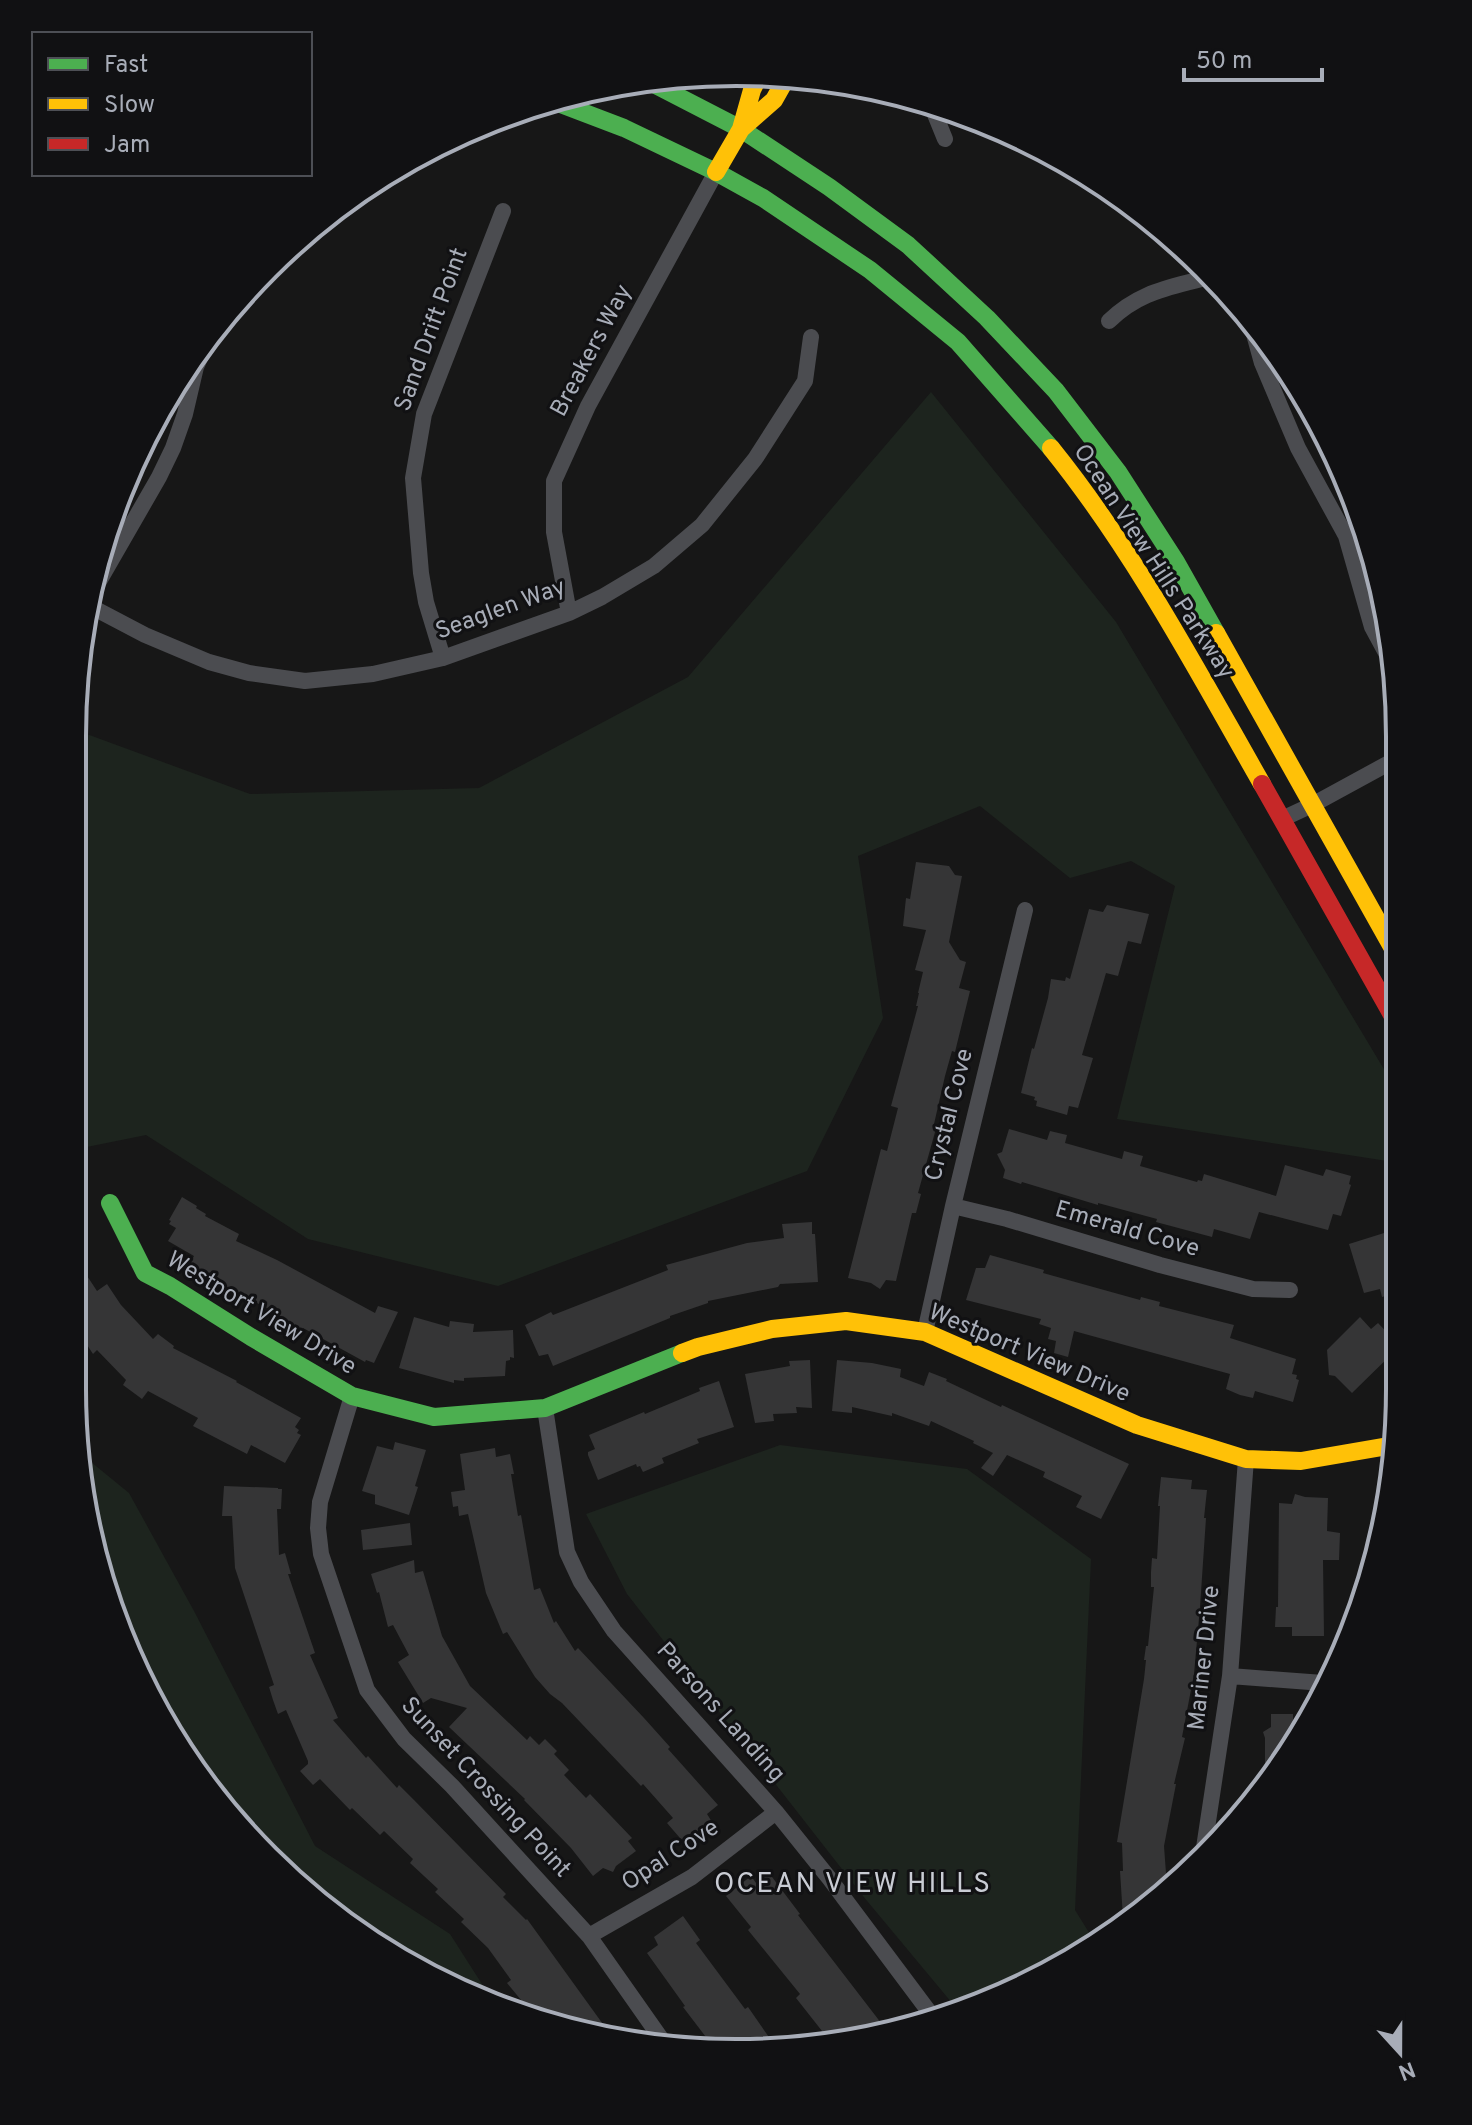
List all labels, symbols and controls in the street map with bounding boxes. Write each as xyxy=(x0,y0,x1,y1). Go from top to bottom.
legend xyxy=(32,32,312,176)
scale bar xyxy=(1184,32,1322,82)
text: 50 m xyxy=(1196,47,1252,77)
text: Fast xyxy=(104,51,148,81)
text: Slow xyxy=(104,91,155,121)
text: Jam xyxy=(104,131,150,161)
street label: Sand Drift Point xyxy=(389,244,475,416)
street label: Breakers Way xyxy=(545,280,639,422)
street label: Ocean View Hills Parkway xyxy=(1066,439,1240,685)
street label: Seaglen Way xyxy=(432,573,570,647)
street label: Crystal Cove xyxy=(919,1046,981,1184)
street label: Emerald Cove xyxy=(1051,1195,1203,1265)
street label: Westport View Drive xyxy=(161,1245,361,1383)
street label: Westport View Drive xyxy=(924,1298,1134,1410)
street label: Mariner Drive xyxy=(1182,1584,1228,1732)
street label: Parsons Landing xyxy=(649,1637,791,1789)
street label: Sunset Crossing Point xyxy=(394,1691,576,1885)
street label: Opal Cove xyxy=(617,1813,725,1899)
district label: OCEAN VIEW HILLS xyxy=(714,1867,992,1903)
north arrow xyxy=(1360,2013,1440,2093)
text: N xyxy=(1394,2054,1418,2085)

